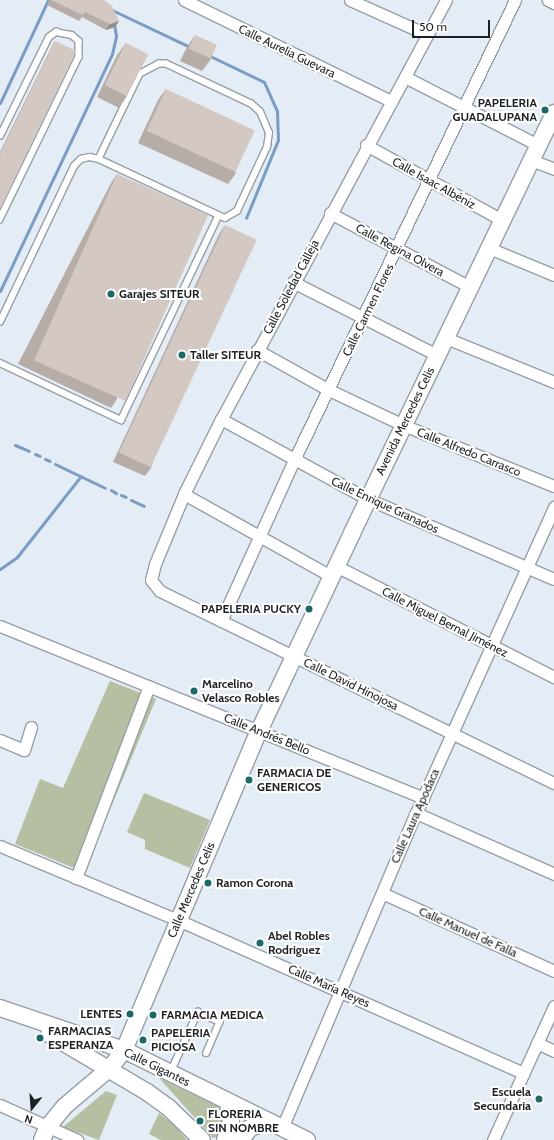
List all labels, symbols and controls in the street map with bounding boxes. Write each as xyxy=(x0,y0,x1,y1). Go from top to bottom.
scale bar xyxy=(414,12,492,38)
text: 50 m xyxy=(419,19,447,34)
street label: Calle Aurelia Guevara xyxy=(236,21,338,81)
place label: PAPELERIA GUADALUPANA xyxy=(452,96,537,124)
marker: PAPELERIA GUADALUPANA xyxy=(540,105,550,115)
street label: Calle Isaac Albéniz xyxy=(390,154,478,212)
street label: Calle Regina Olvera xyxy=(353,221,447,279)
street label: Calle Soledad Calleja xyxy=(260,237,322,337)
street label: Calle Carmen Flores xyxy=(339,261,397,359)
place label: Garajes SITEUR xyxy=(119,287,200,301)
marker: Garajes SITEUR xyxy=(106,289,116,299)
place label: Taller SITEUR xyxy=(190,348,261,362)
marker: Taller SITEUR xyxy=(177,350,187,360)
street label: Avenida Mercedes Celis xyxy=(373,365,437,477)
street label: Calle Alfredo Carrasco xyxy=(415,425,523,479)
street label: Calle Enrique Granados xyxy=(329,474,441,536)
street label: Calle Miguel Bernal Jiménez xyxy=(380,584,510,660)
place label: PAPELERIA PUCKY xyxy=(201,602,301,616)
marker: PAPELERIA PUCKY xyxy=(304,604,314,614)
street label: Calle David Hinojosa xyxy=(301,655,401,713)
place label: Marcelino Velasco Robles xyxy=(202,677,279,705)
marker: Marcelino Velasco Robles xyxy=(189,686,199,696)
street label: Calle Andrés Bello xyxy=(222,710,312,758)
place label: FARMACIA DE GENERICOS xyxy=(257,766,331,794)
street label: Calle Laura Apodaca xyxy=(388,766,442,866)
marker: FARMACIA DE GENERICOS xyxy=(244,775,254,785)
street label: Calle Mercedes Celis xyxy=(164,840,218,940)
place label: Ramon Corona xyxy=(216,876,293,890)
marker: Ramon Corona xyxy=(203,878,213,888)
street label: Calle Manuel de Falla xyxy=(417,904,519,960)
place label: Abel Robles Rodriguez xyxy=(268,929,330,957)
marker: Abel Robles Rodriguez xyxy=(255,938,265,948)
street label: Calle María Reyes xyxy=(286,962,372,1010)
place label: LENTES xyxy=(80,1007,122,1021)
place label: FARMACIA MEDICA xyxy=(161,1008,264,1022)
marker: LENTES xyxy=(125,1009,135,1019)
marker: FARMACIA MEDICA xyxy=(148,1010,158,1020)
place label: FARMACIAS ESPERANZA xyxy=(48,1024,113,1052)
place label: PAPELERIA PICIOSA xyxy=(151,1026,210,1054)
marker: FARMACIAS ESPERANZA xyxy=(35,1033,45,1043)
marker: PAPELERIA PICIOSA xyxy=(138,1035,148,1045)
street label: Calle Gigantes xyxy=(122,1045,192,1089)
place label: Escuela Secundaria xyxy=(474,1085,531,1113)
north arrow xyxy=(12,1088,52,1128)
marker: Escuela Secundaria xyxy=(534,1094,544,1104)
place label: FLORERIA SIN NOMBRE xyxy=(208,1107,279,1135)
text: N xyxy=(23,1112,34,1127)
marker: FLORERIA SIN NOMBRE xyxy=(195,1116,205,1126)

